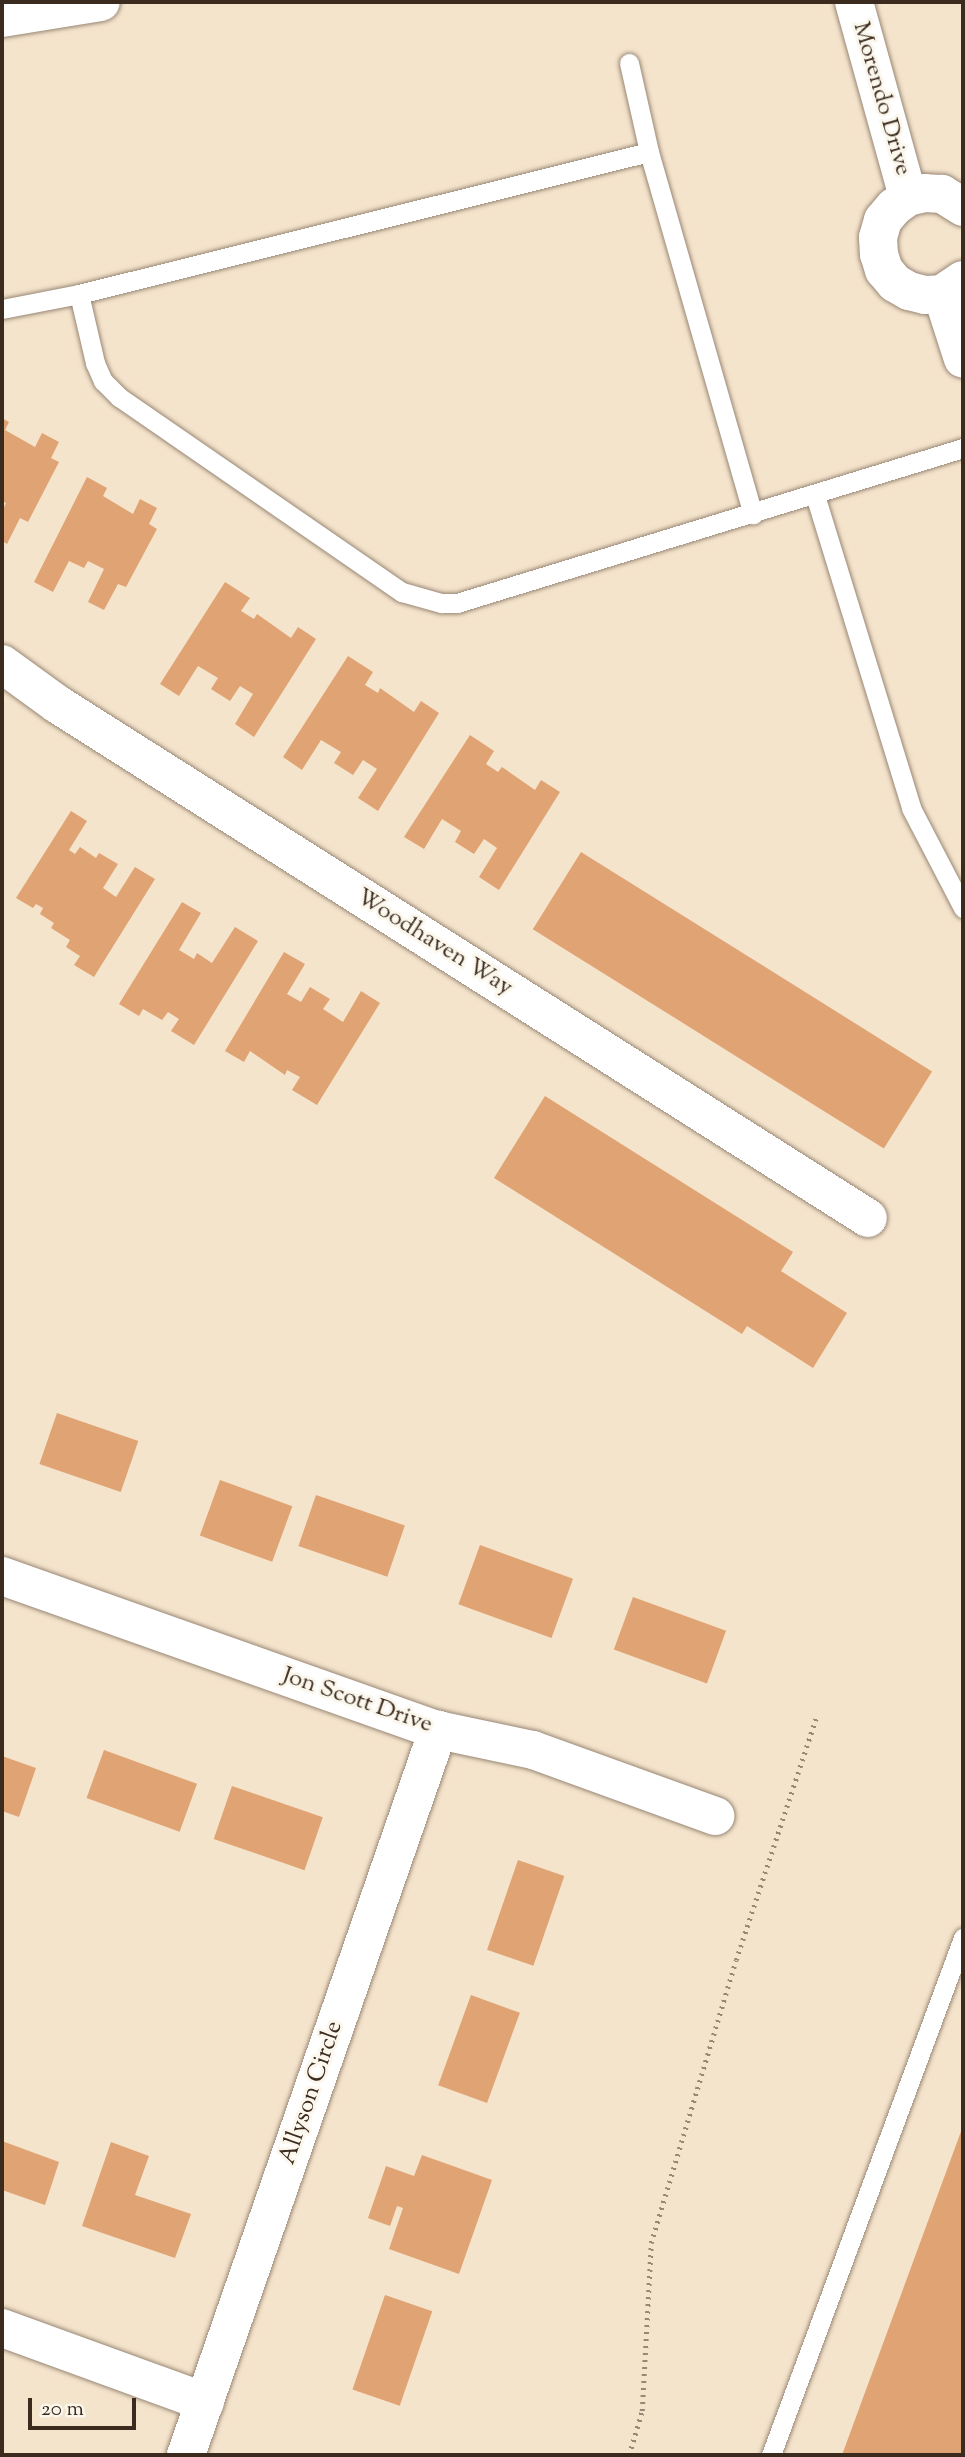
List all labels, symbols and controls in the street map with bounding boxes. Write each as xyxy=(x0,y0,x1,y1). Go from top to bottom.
street label: Morendo Drive xyxy=(845,19,917,179)
street label: Woodhaven Way xyxy=(350,883,518,1003)
street label: Jon Scott Drive xyxy=(278,1662,436,1740)
street label: Allyson Circle xyxy=(274,2018,350,2168)
scale bar xyxy=(32,2384,140,2428)
text: 20 m xyxy=(41,2395,84,2425)

